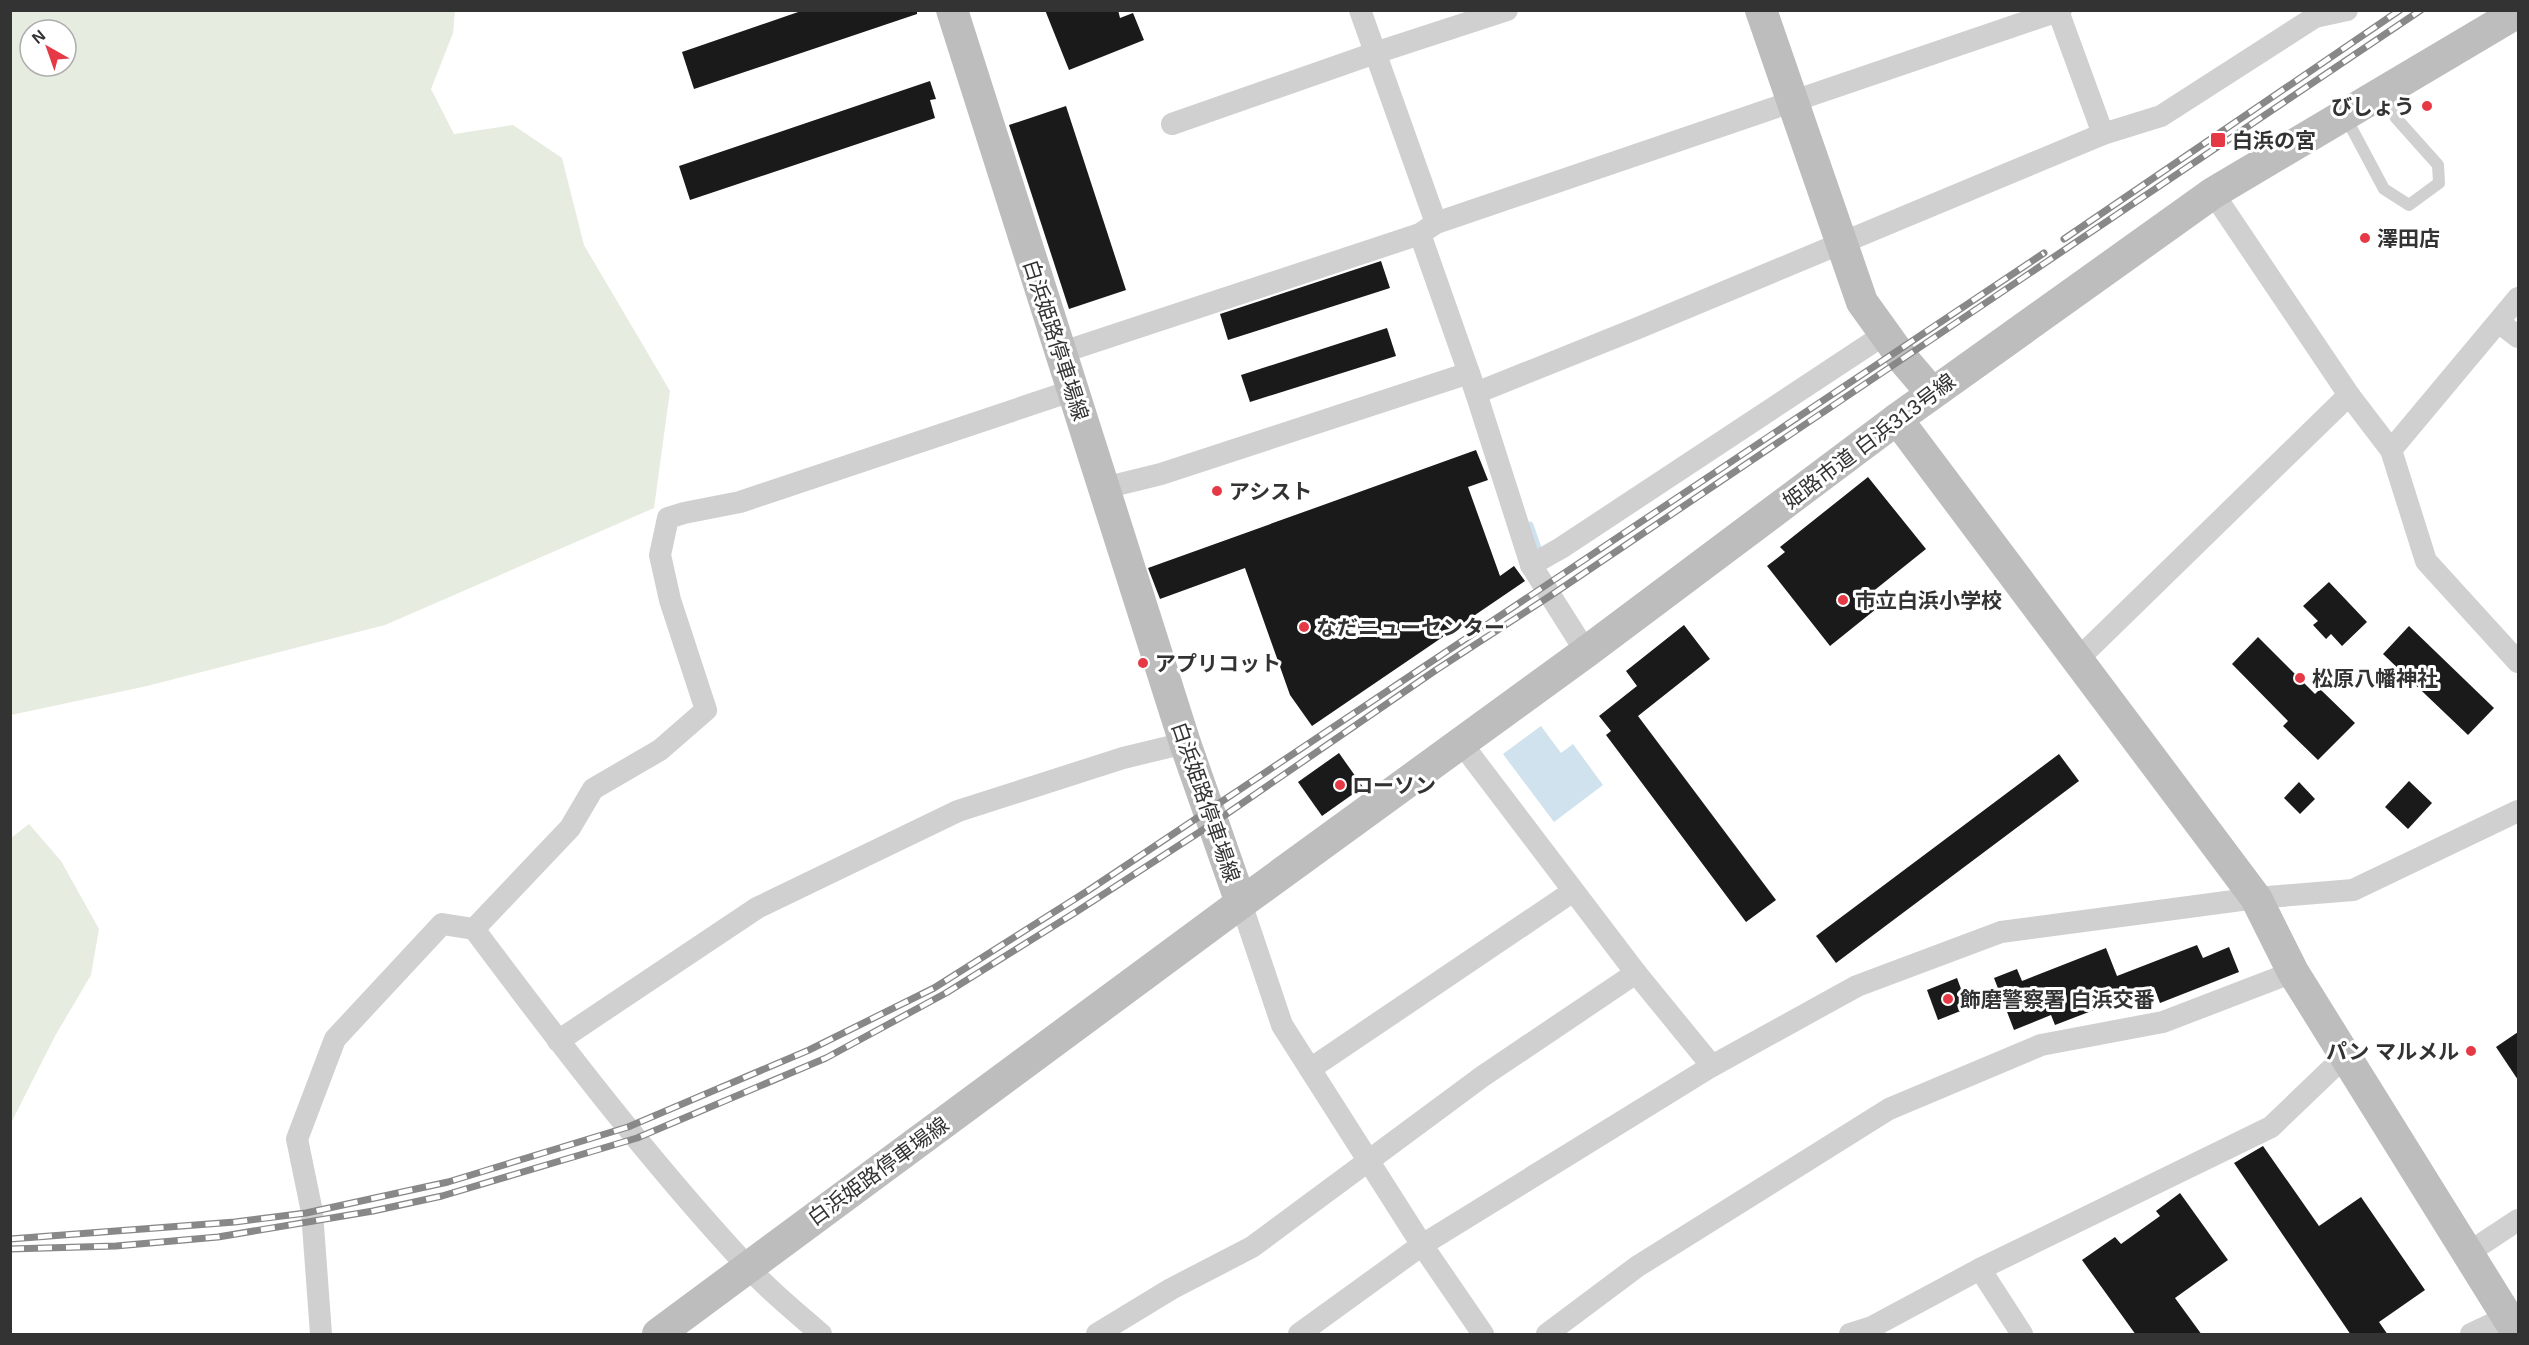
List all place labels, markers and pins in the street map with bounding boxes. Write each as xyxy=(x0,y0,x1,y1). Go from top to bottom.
place label: びしょう xyxy=(2331,95,2415,118)
marker: びしょう xyxy=(2420,99,2434,113)
place label: 白浜の宮 xyxy=(2232,129,2316,152)
marker: 白浜の宮 xyxy=(2209,131,2227,149)
place label: 澤田店 xyxy=(2377,227,2440,250)
marker: 澤田店 xyxy=(2358,231,2372,245)
place label: アシスト xyxy=(1229,480,1312,503)
marker: アシスト xyxy=(1210,484,1224,498)
place label: 市立白浜小学校 xyxy=(1855,589,2002,612)
marker: 市立白浜小学校 xyxy=(1836,593,1850,607)
place label: なだニューセンター xyxy=(1316,616,1505,639)
marker: なだニューセンター xyxy=(1297,620,1311,634)
place label: アプリコット xyxy=(1155,652,1281,675)
marker: アプリコット xyxy=(1136,656,1150,670)
place label: 松原八幡神社 xyxy=(2312,667,2438,690)
marker: 松原八幡神社 xyxy=(2293,671,2307,685)
place label: ローソン xyxy=(1352,774,1436,797)
marker: ローソン xyxy=(1333,778,1347,792)
place label: 飾磨警察署 白浜交番 xyxy=(1960,988,2155,1011)
marker: 飾磨警察署 白浜交番 xyxy=(1941,992,1955,1006)
place label: パン マルメル xyxy=(2326,1040,2459,1063)
marker: パン マルメル xyxy=(2464,1044,2478,1058)

